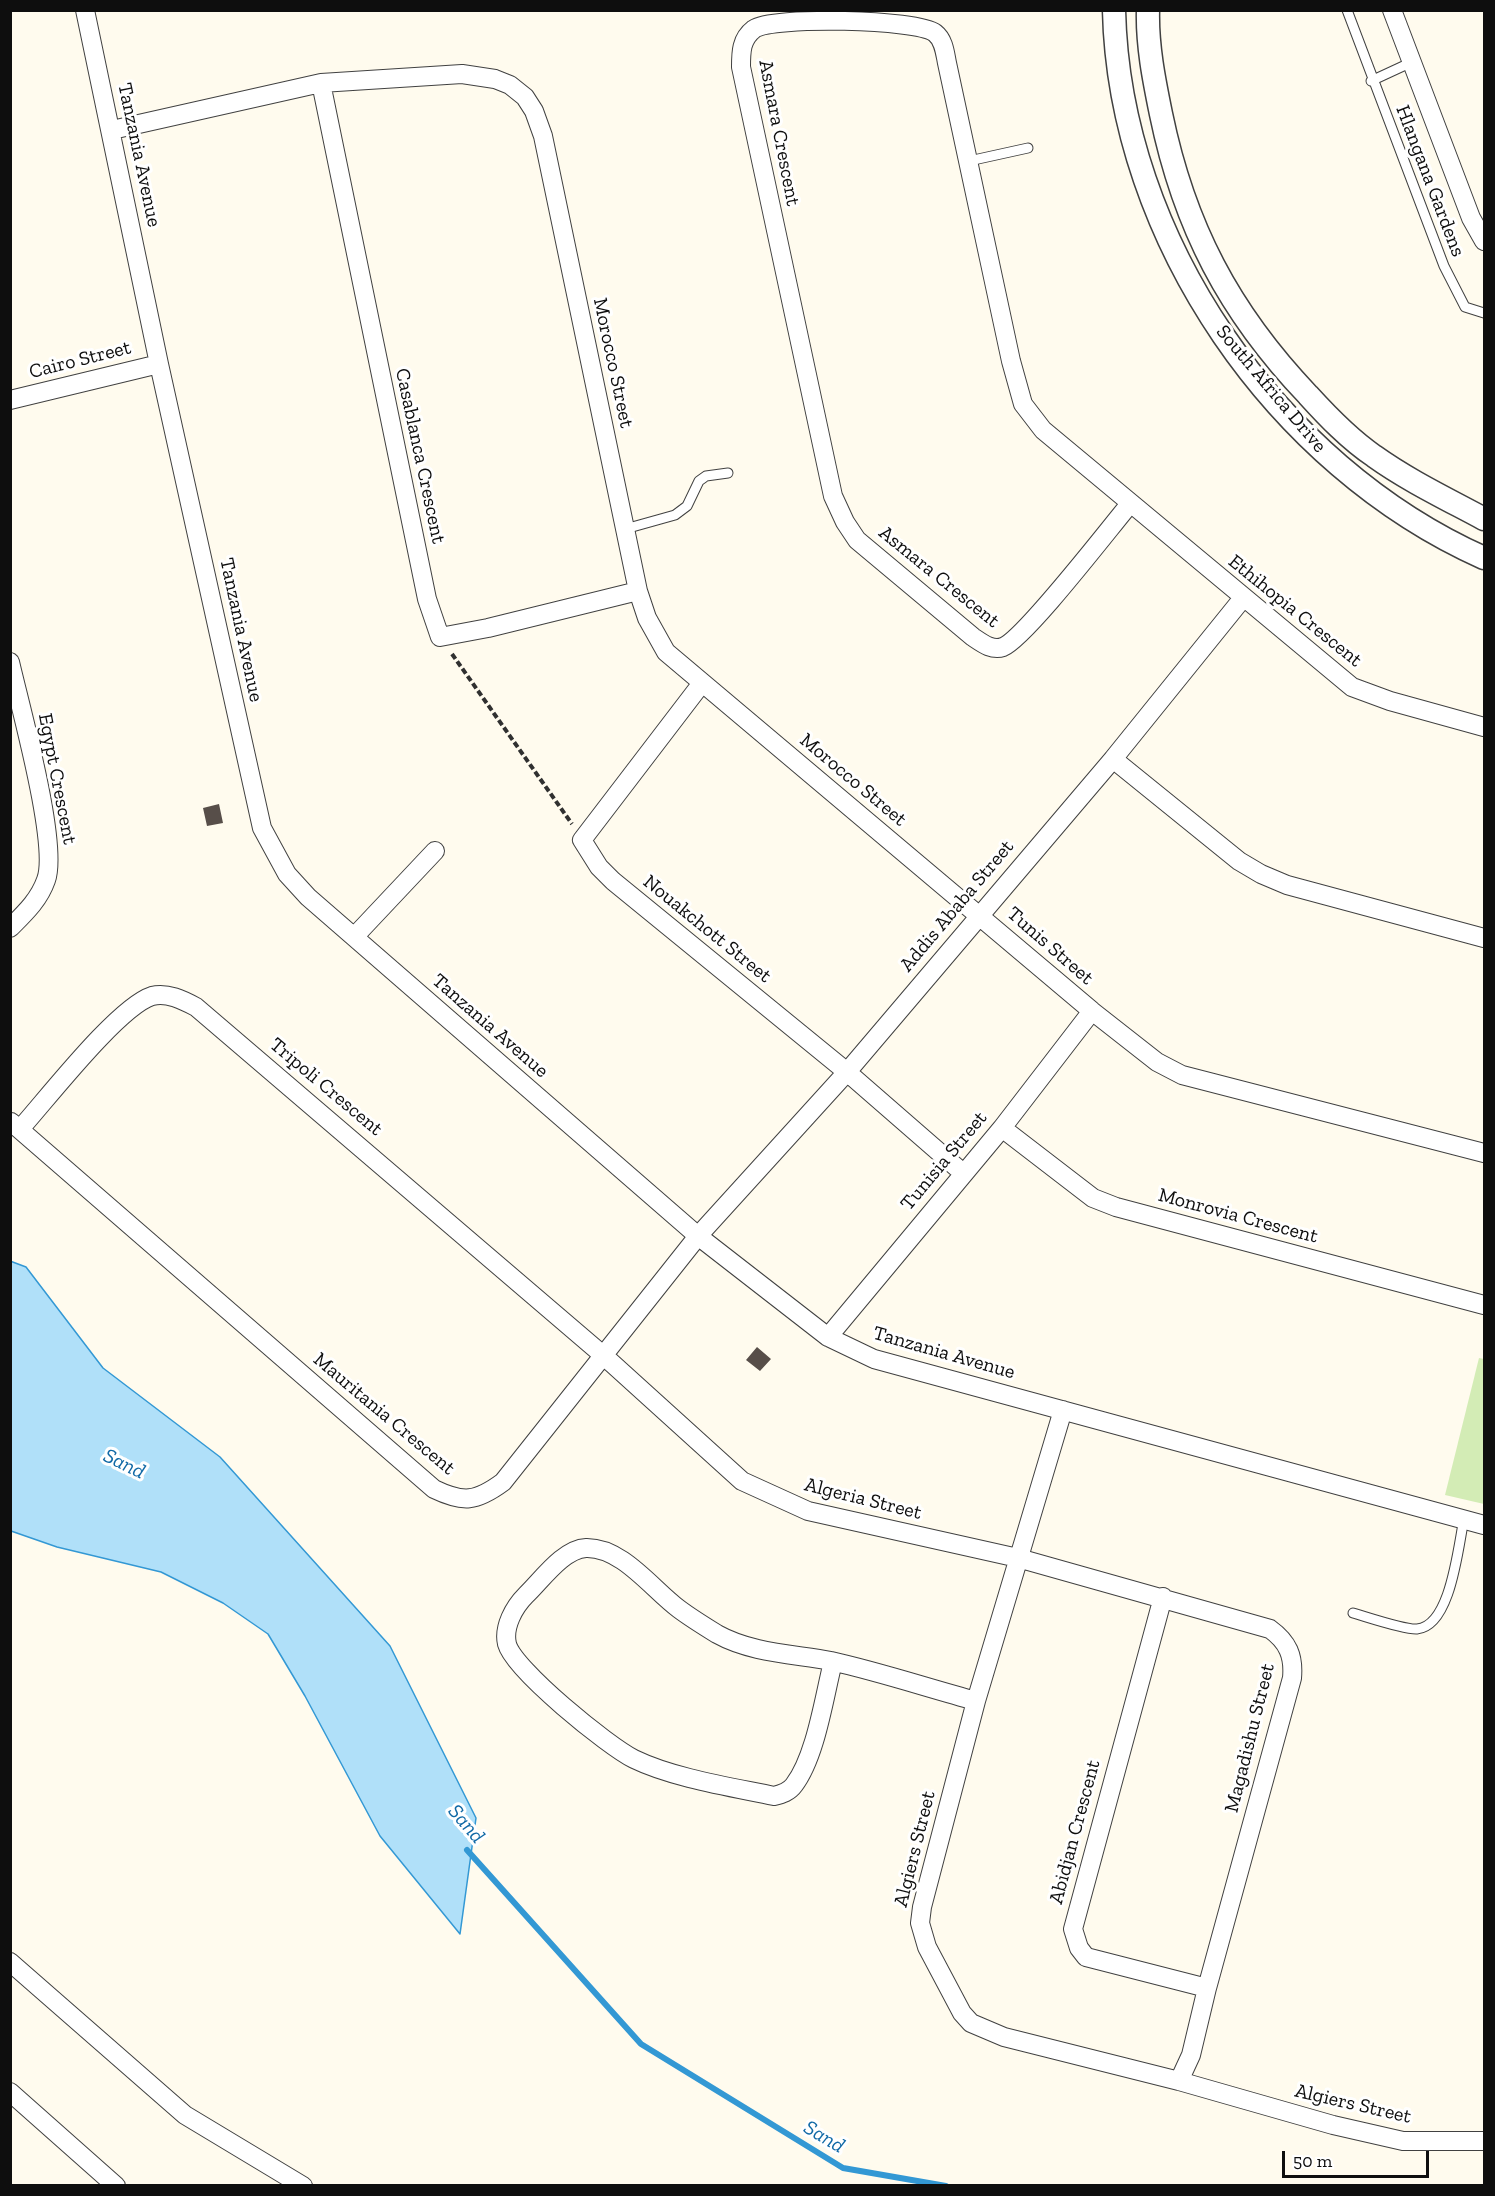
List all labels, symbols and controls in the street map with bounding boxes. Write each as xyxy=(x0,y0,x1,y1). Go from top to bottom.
street label: Asmara Crescent xyxy=(753,58,805,208)
street label: Tanzania Avenue xyxy=(112,81,166,229)
street label: Hlangana Gardens xyxy=(1390,102,1470,260)
street label: Morocco Street xyxy=(588,296,638,430)
street label: South Africa Drive xyxy=(1211,320,1331,458)
street label: Cairo Street xyxy=(27,336,133,384)
street label: Casablanca Crescent xyxy=(390,366,450,546)
street label: Asmara Crescent xyxy=(874,521,1004,633)
street label: Ethihopia Crescent xyxy=(1223,550,1367,672)
street label: Tanzania Avenue xyxy=(214,556,268,704)
street label: Egypt Crescent xyxy=(33,711,81,847)
street label: Morocco Street xyxy=(795,728,911,832)
street label: Addis Ababa Street xyxy=(895,835,1019,977)
street label: Nouakchott Street xyxy=(638,870,776,988)
street label: Tunis Street xyxy=(1002,902,1098,990)
street label: Tanzania Avenue xyxy=(427,969,553,1083)
street label: Tripoli Crescent xyxy=(265,1033,387,1141)
street label: Tunisia Street xyxy=(896,1107,992,1215)
street label: Monrovia Crescent xyxy=(1156,1183,1320,1249)
street label: Tanzania Avenue xyxy=(870,1321,1018,1385)
street label: Mauritania Crescent xyxy=(308,1348,460,1480)
water label: Sand xyxy=(99,1443,149,1485)
street label: Algeria Street xyxy=(802,1473,924,1525)
street label: Magadishu Street xyxy=(1220,1661,1280,1815)
street label: Abidjan Crescent xyxy=(1044,1757,1106,1907)
street label: Algiers Street xyxy=(889,1789,941,1909)
water label: Sand xyxy=(442,1799,490,1849)
street label: Algiers Street xyxy=(1293,2079,1413,2129)
water label: Sand xyxy=(799,2115,849,2159)
scale bar xyxy=(1285,2139,1432,2177)
text: 50 m xyxy=(1293,2150,1332,2172)

